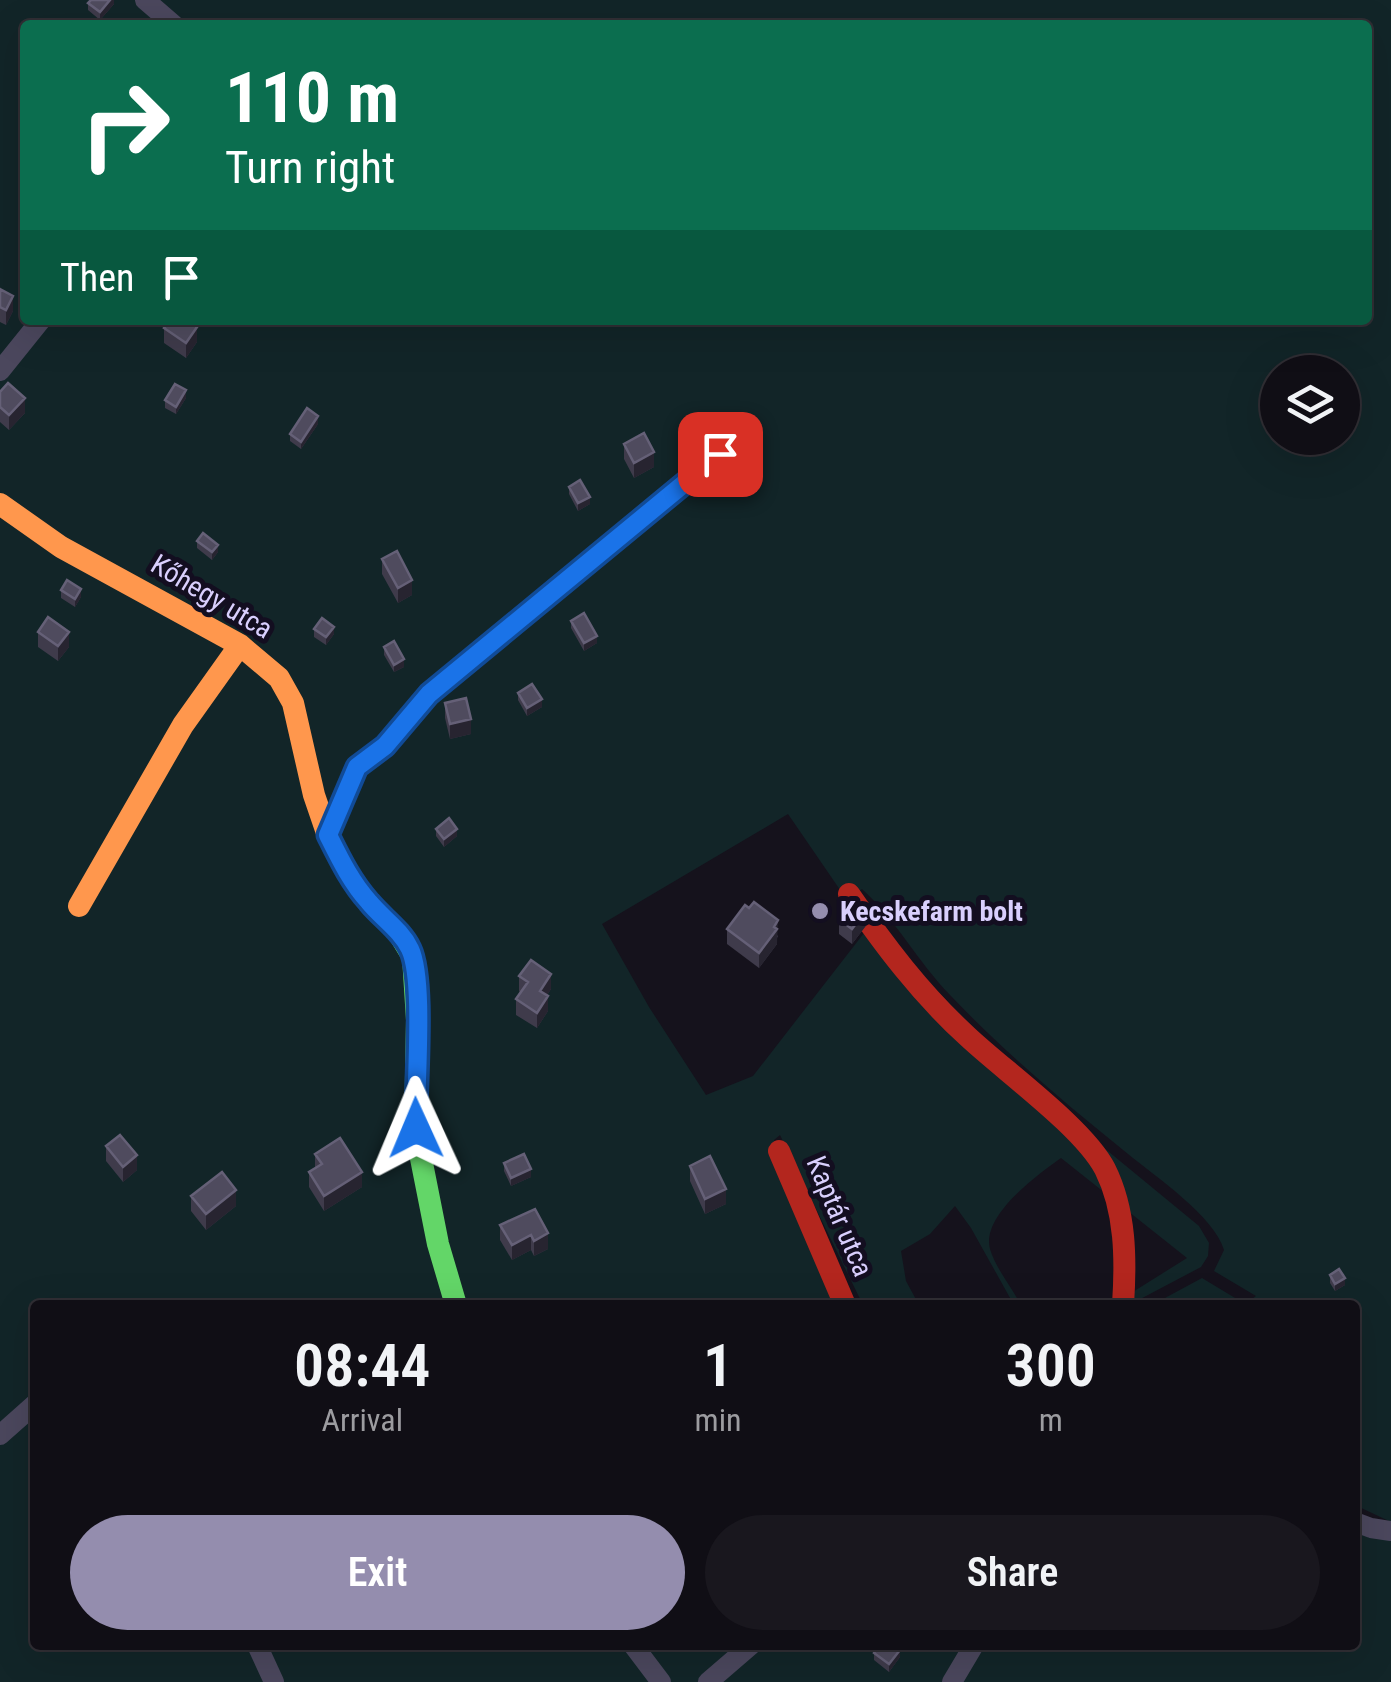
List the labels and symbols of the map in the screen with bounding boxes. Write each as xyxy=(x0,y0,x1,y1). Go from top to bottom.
pin xyxy=(678,412,763,497)
street label: Kőhegy utca xyxy=(145,547,278,646)
place label: Kecskefarm bolt xyxy=(840,895,1023,928)
marker: Kecskefarm bolt xyxy=(809,900,831,922)
position arrow xyxy=(364,1076,468,1180)
street label: Kaptár utca xyxy=(799,1151,880,1281)

